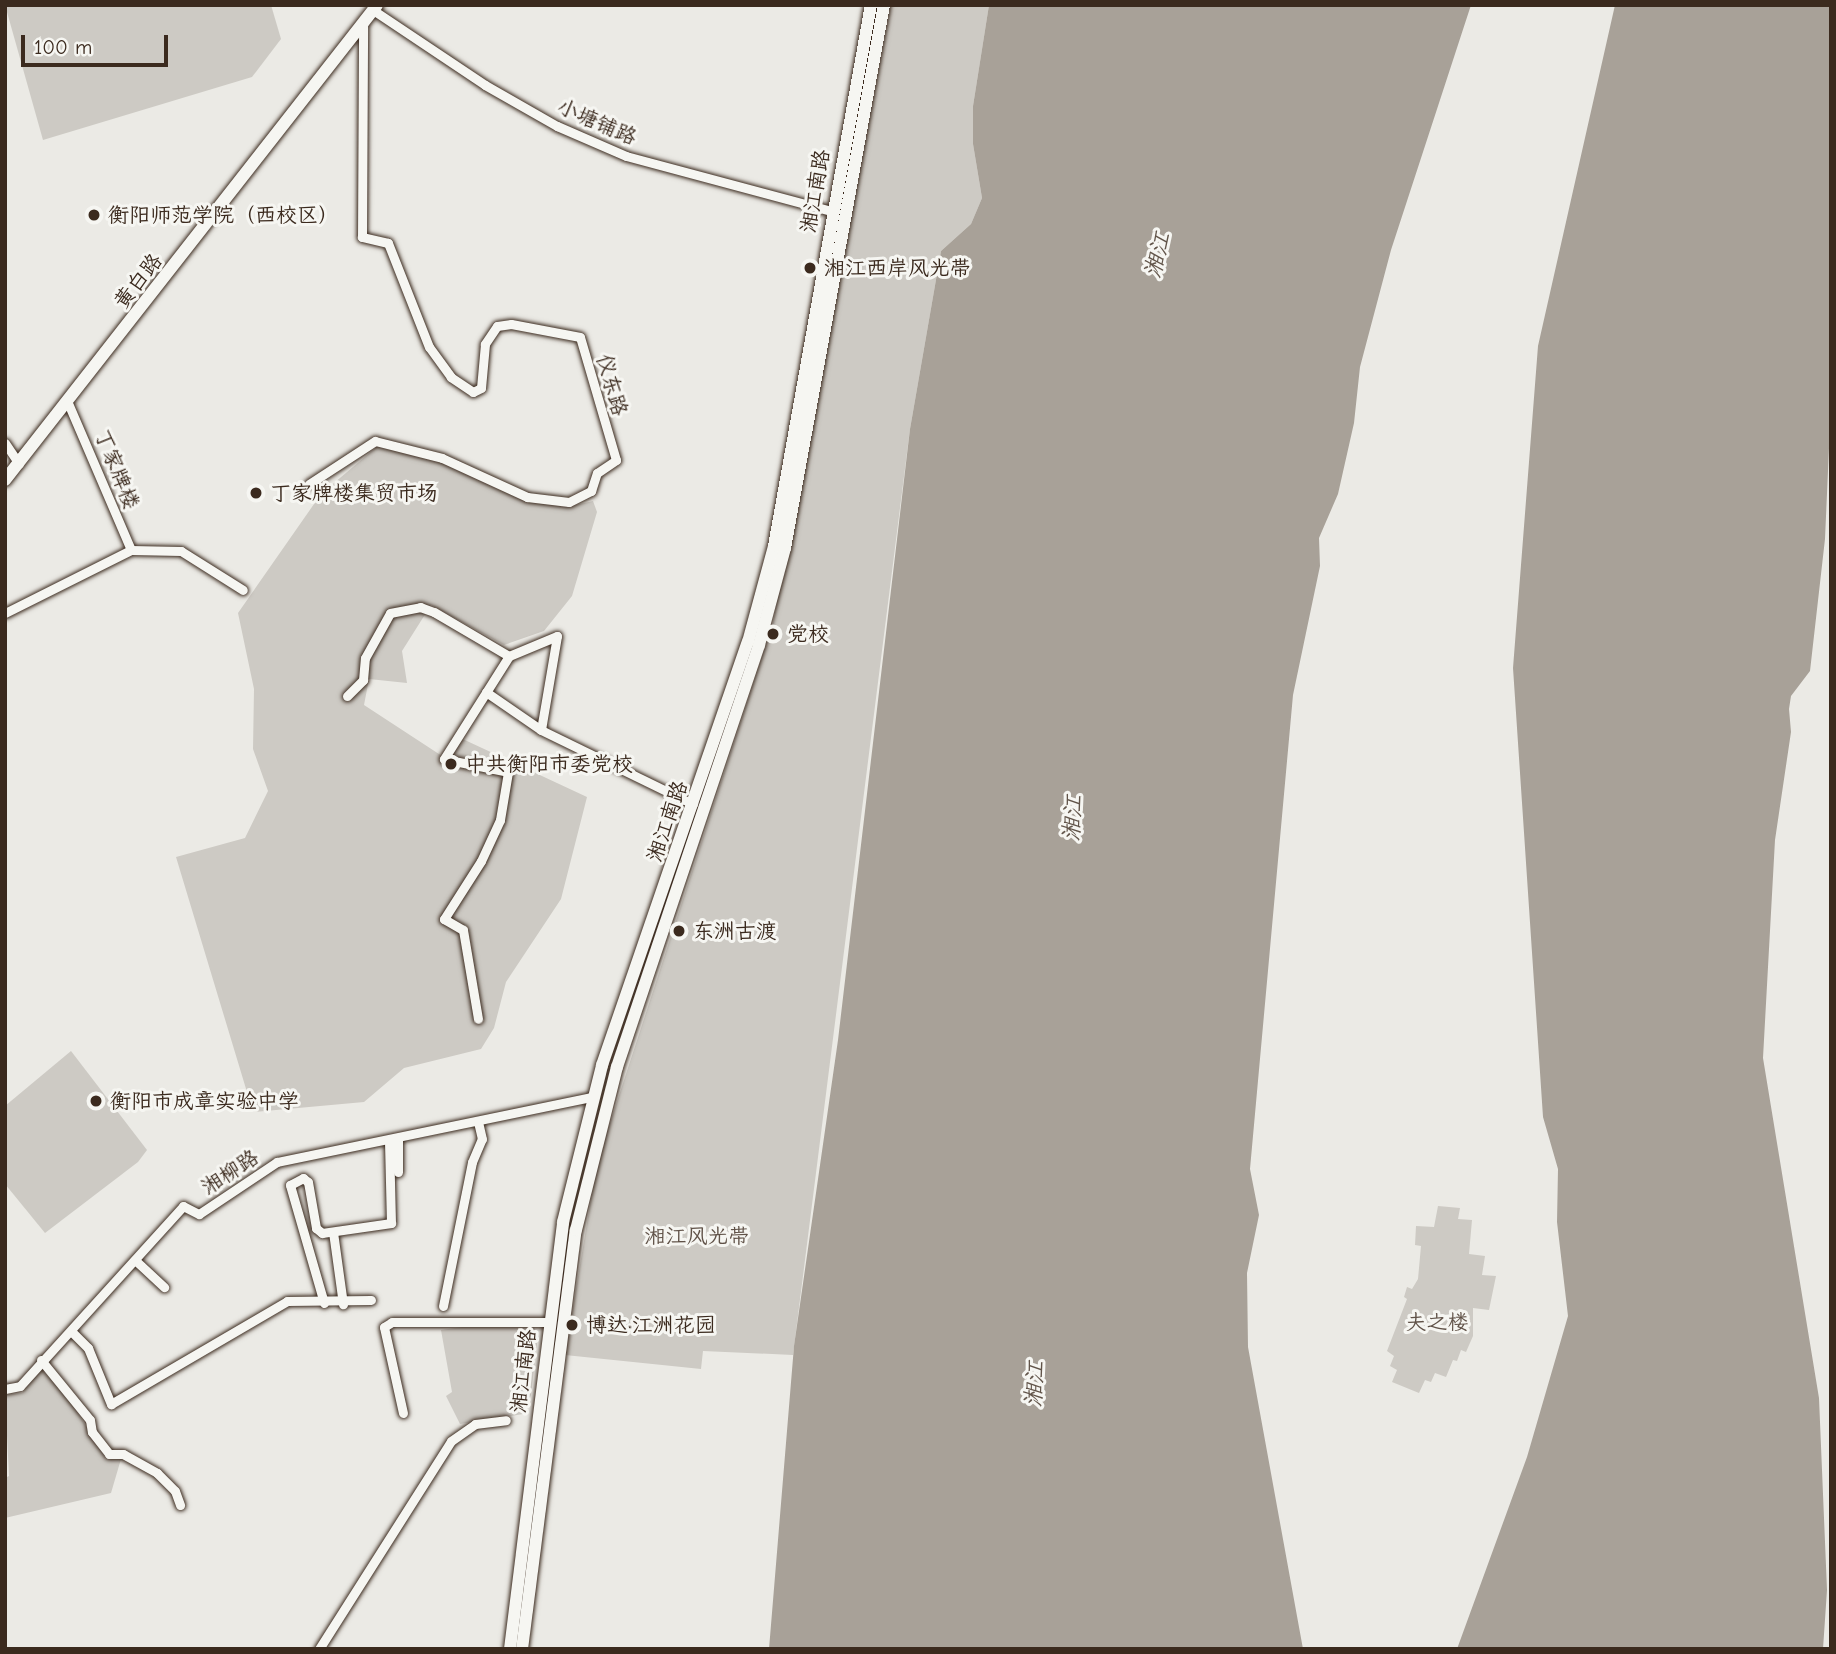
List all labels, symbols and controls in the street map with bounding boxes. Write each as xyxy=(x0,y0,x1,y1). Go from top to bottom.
scale bar xyxy=(24,21,172,65)
text: 100 m xyxy=(34,35,92,59)
street label: 小塘铺路 xyxy=(553,94,641,150)
street label: 湘江南路 xyxy=(795,147,835,235)
place label: 衡阳师范学院（西校区） xyxy=(108,202,339,228)
marker: 衡阳师范学院（西校区） xyxy=(86,207,102,223)
water label: 湘江 xyxy=(1139,229,1177,281)
street label: 黄白路 xyxy=(109,248,167,314)
place label: 湘江西岸风光带 xyxy=(824,255,971,281)
marker: 湘江西岸风光带 xyxy=(802,260,818,276)
street label: 仪东路 xyxy=(591,351,633,419)
street label: 丁家牌楼 xyxy=(90,425,144,513)
place label: 丁家牌楼集贸市场 xyxy=(270,480,438,506)
marker: 丁家牌楼集贸市场 xyxy=(248,485,264,501)
place label: 党校 xyxy=(787,621,829,647)
marker: 党校 xyxy=(765,626,781,642)
place label: 中共衡阳市委党校 xyxy=(465,751,633,777)
marker: 中共衡阳市委党校 xyxy=(443,756,459,772)
street label: 湘江南路 xyxy=(641,777,693,865)
water label: 湘江 xyxy=(1058,794,1088,842)
place label: 东洲古渡 xyxy=(693,918,777,944)
marker: 东洲古渡 xyxy=(671,923,687,939)
place label: 衡阳市成章实验中学 xyxy=(110,1088,299,1114)
marker: 衡阳市成章实验中学 xyxy=(88,1093,104,1109)
street label: 湘柳路 xyxy=(197,1144,263,1200)
park label: 湘江风光带 xyxy=(645,1223,749,1249)
park label: 夫之楼 xyxy=(1406,1309,1468,1335)
place label: 博达·江洲花园 xyxy=(586,1312,716,1338)
marker: 博达·江洲花园 xyxy=(564,1317,580,1333)
street label: 湘江南路 xyxy=(505,1328,541,1414)
water label: 湘江 xyxy=(1020,1360,1050,1408)

